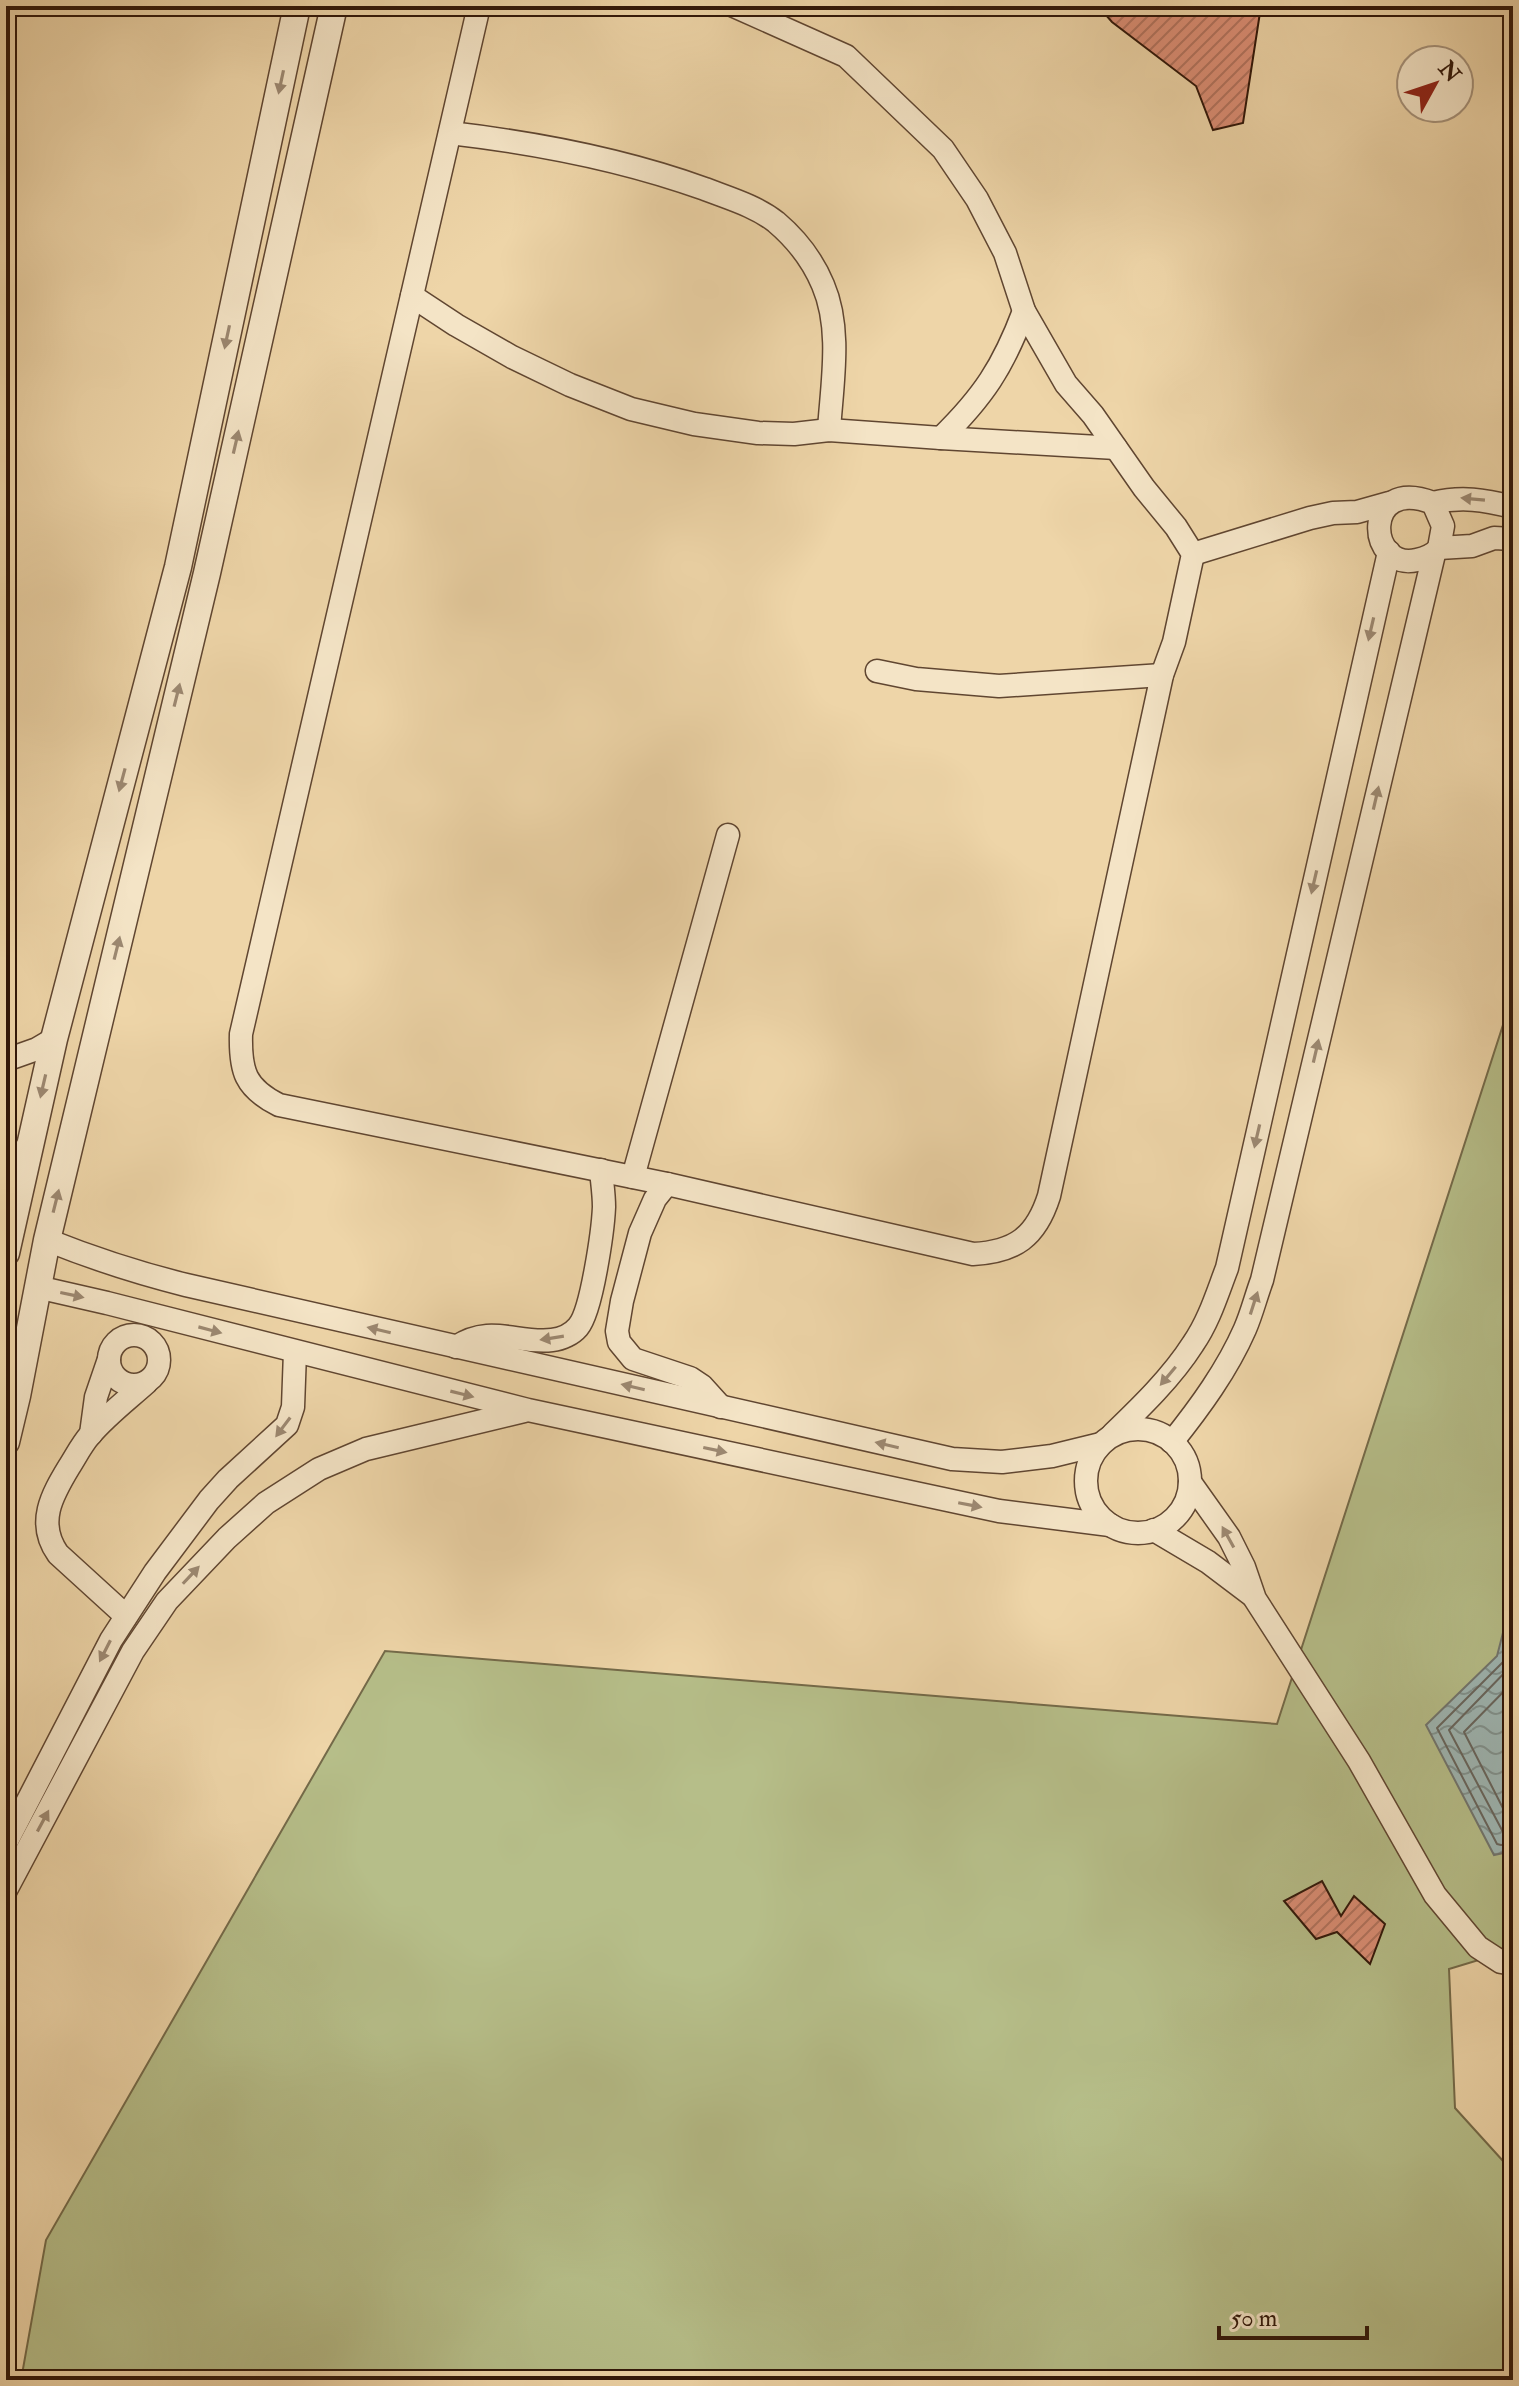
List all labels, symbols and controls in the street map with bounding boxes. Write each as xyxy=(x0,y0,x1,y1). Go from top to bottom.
north arrow xyxy=(1395,44,1475,124)
text: N xyxy=(1432,54,1467,89)
one-way arrow xyxy=(274,70,287,95)
one-way arrow xyxy=(220,324,233,349)
one-way arrow xyxy=(230,429,243,454)
one-way arrow xyxy=(1460,493,1485,506)
one-way arrow xyxy=(1365,616,1377,641)
one-way arrow xyxy=(172,683,184,708)
one-way arrow xyxy=(115,768,127,793)
one-way arrow xyxy=(1371,785,1383,810)
one-way arrow xyxy=(1307,870,1320,895)
one-way arrow xyxy=(111,936,123,961)
one-way arrow xyxy=(1311,1038,1323,1063)
one-way arrow xyxy=(36,1074,49,1099)
one-way arrow xyxy=(1250,1123,1263,1148)
one-way arrow xyxy=(50,1188,63,1213)
one-way arrow xyxy=(60,1289,85,1302)
one-way arrow xyxy=(1249,1291,1261,1315)
one-way arrow xyxy=(367,1323,392,1336)
one-way arrow xyxy=(197,1324,222,1336)
one-way arrow xyxy=(540,1332,565,1345)
one-way arrow xyxy=(1160,1366,1177,1386)
one-way arrow xyxy=(620,1381,645,1393)
one-way arrow xyxy=(449,1388,474,1400)
one-way arrow xyxy=(275,1416,291,1438)
one-way arrow xyxy=(874,1438,899,1451)
one-way arrow xyxy=(703,1444,728,1457)
one-way arrow xyxy=(957,1499,982,1511)
one-way arrow xyxy=(1221,1526,1235,1548)
one-way arrow xyxy=(181,1566,199,1585)
one-way arrow xyxy=(99,1640,113,1662)
one-way arrow xyxy=(35,1810,49,1832)
scale bar xyxy=(1219,2290,1367,2340)
text: 50 m xyxy=(1231,2303,1278,2334)

